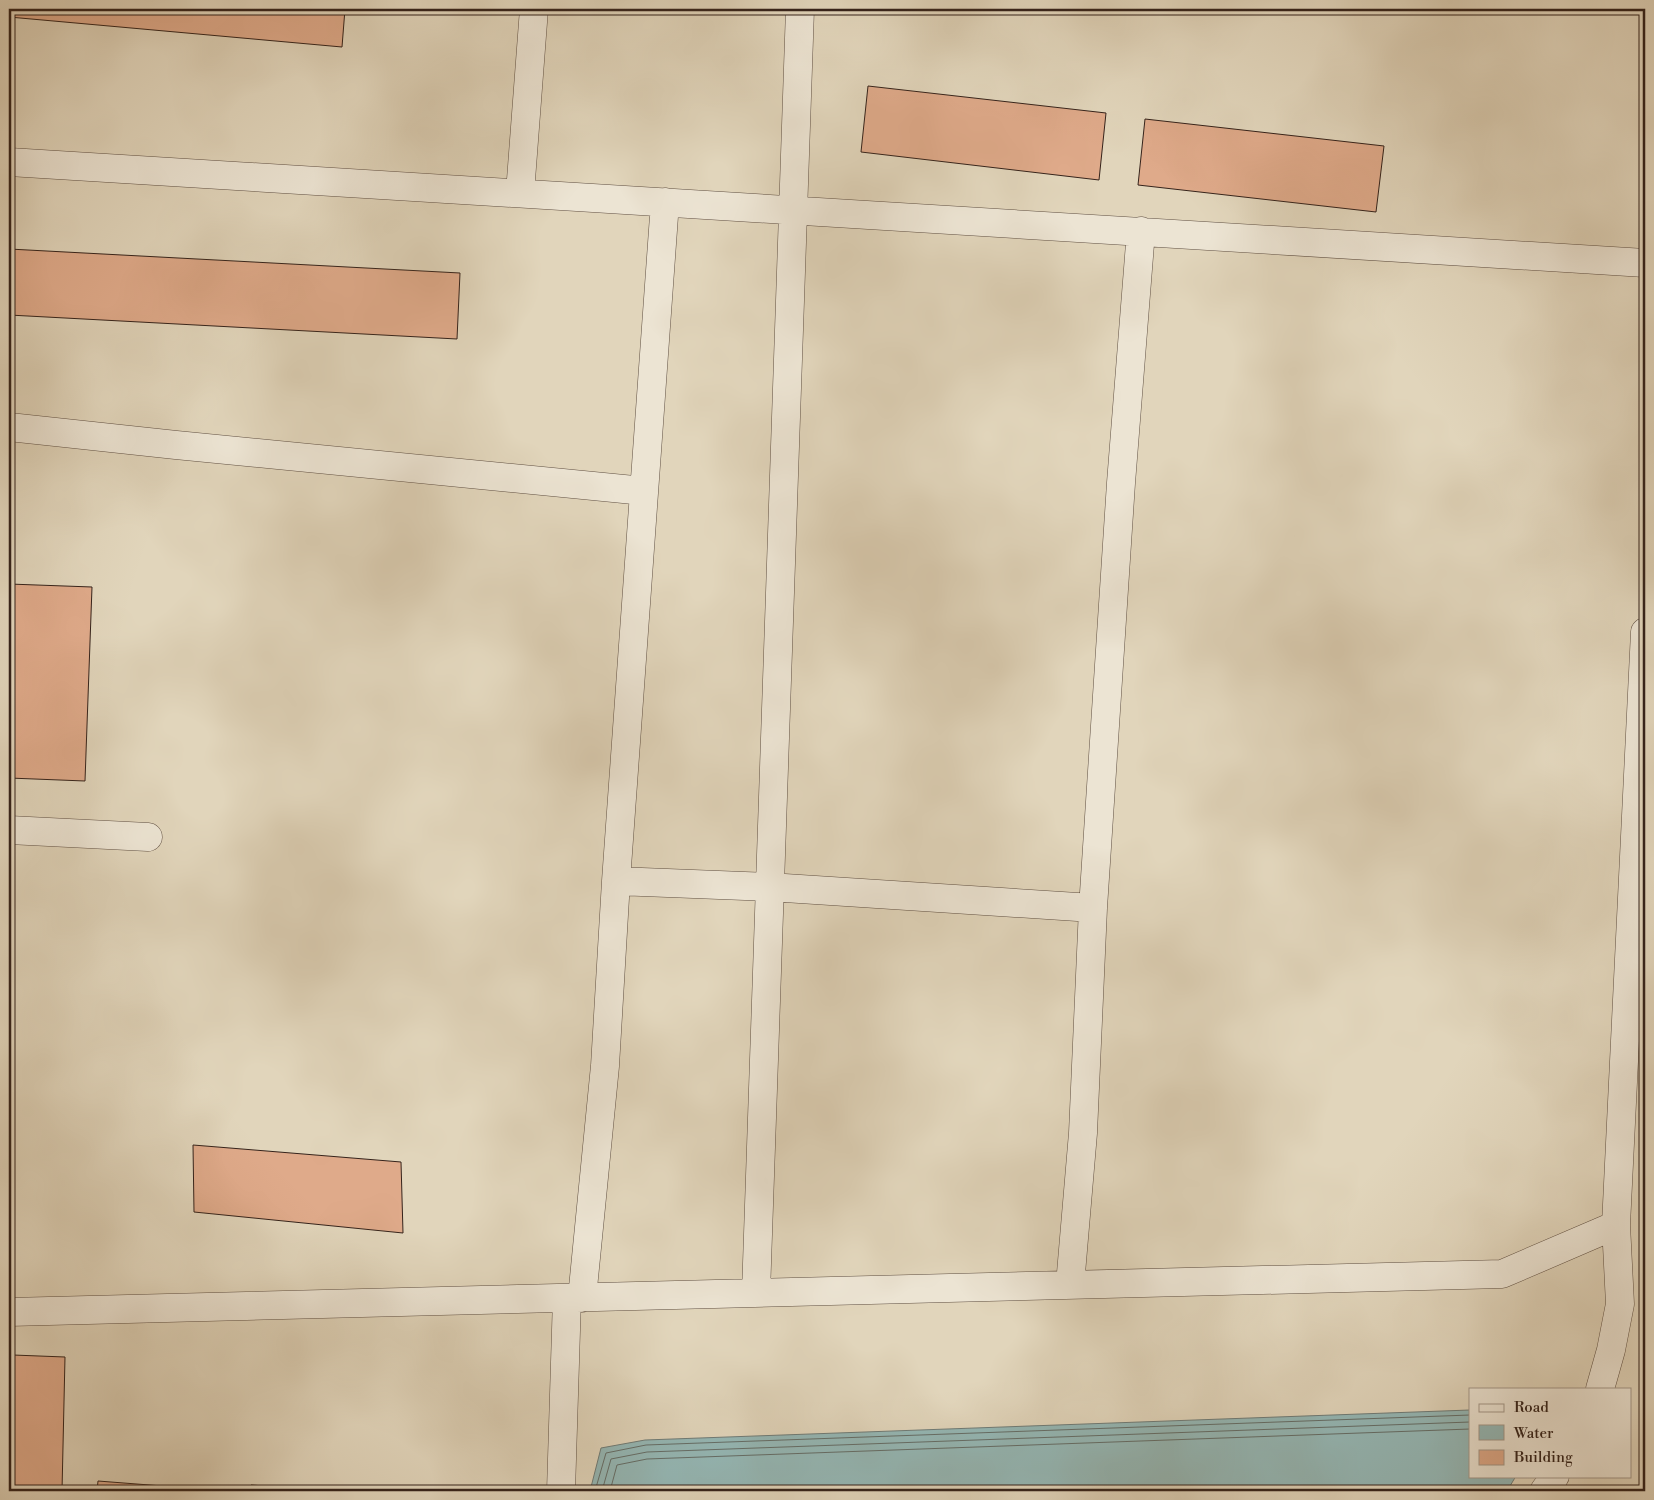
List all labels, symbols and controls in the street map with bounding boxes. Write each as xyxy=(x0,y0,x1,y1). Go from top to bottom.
legend xyxy=(1469,1388,1632,1478)
text: Road xyxy=(1514,1398,1549,1417)
text: Water xyxy=(1513,1424,1554,1443)
text: Building xyxy=(1513,1448,1573,1467)

